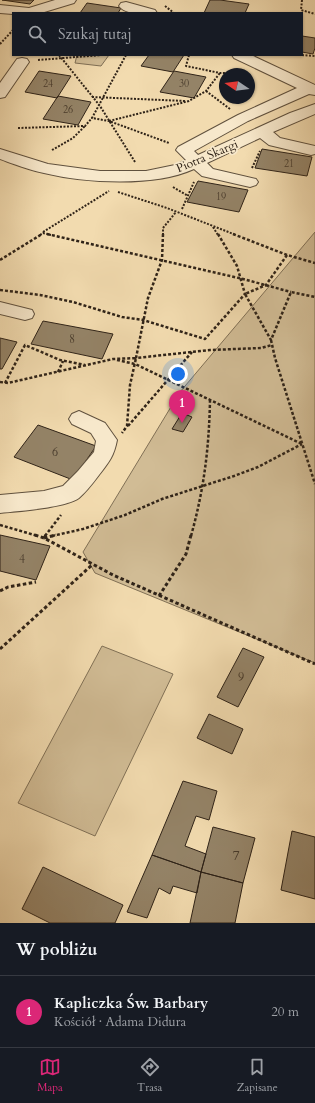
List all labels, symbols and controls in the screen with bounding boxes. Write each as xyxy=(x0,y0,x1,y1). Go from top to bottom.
search box xyxy=(12,12,303,56)
icon: search xyxy=(26,23,48,45)
text: Szukaj tutaj xyxy=(58,24,132,44)
north arrow xyxy=(219,68,255,104)
house number: 24 xyxy=(43,77,53,91)
house number: 30 xyxy=(179,77,189,91)
house number: 26 xyxy=(63,103,73,117)
street label: Piotra Skargi xyxy=(174,136,241,176)
house number: 21 xyxy=(284,157,294,171)
house number: 19 xyxy=(216,190,226,204)
house number: 8 xyxy=(69,331,75,347)
your location xyxy=(168,364,188,384)
pin: 1 xyxy=(169,390,195,423)
house number: 6 xyxy=(52,444,58,460)
house number: 4 xyxy=(19,551,25,567)
house number: 9 xyxy=(238,669,244,685)
house number: 7 xyxy=(232,846,240,865)
text: W pobliżu xyxy=(16,938,97,961)
text: Kapliczka Św. Barbary xyxy=(54,993,208,1013)
text: 1 xyxy=(26,1003,32,1021)
text: 20 m xyxy=(271,1003,299,1021)
text: Kościół · Adama Didura xyxy=(54,1013,186,1031)
tab: Mapa xyxy=(37,1056,63,1095)
tab: Trasa xyxy=(137,1056,162,1095)
tab: Zapisane xyxy=(237,1056,278,1095)

